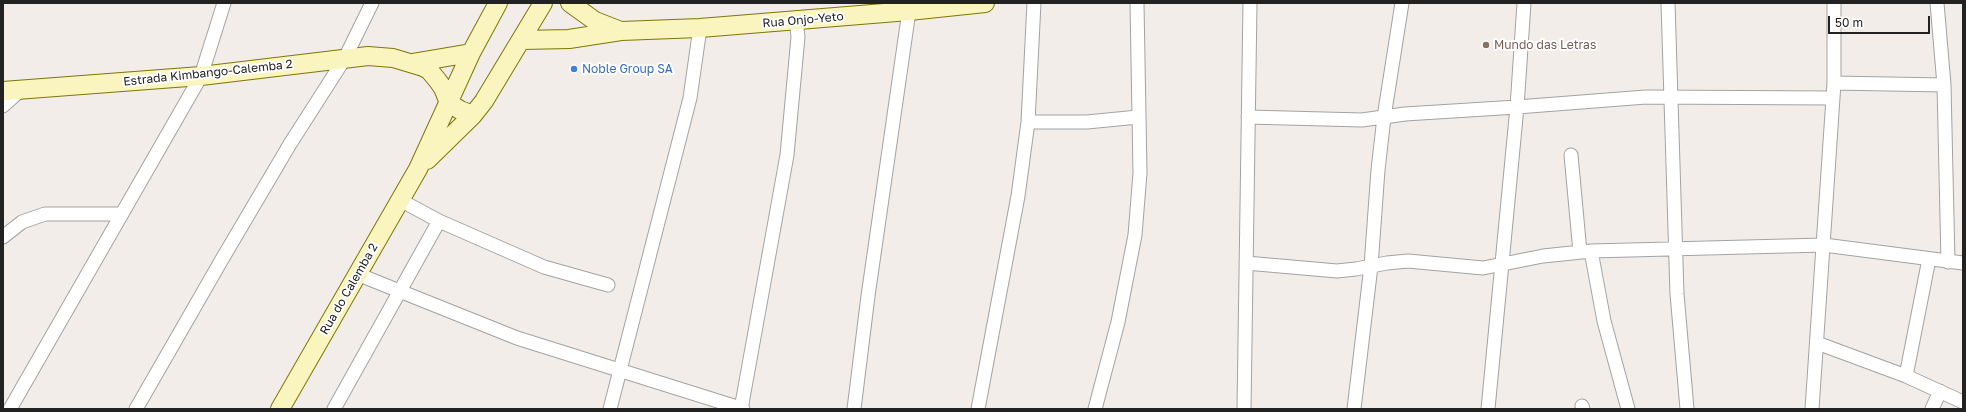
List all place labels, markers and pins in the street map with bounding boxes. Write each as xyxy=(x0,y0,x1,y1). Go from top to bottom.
place label: Mundo das Letras xyxy=(1494,38,1596,52)
marker: Mundo das Letras xyxy=(1481,40,1491,50)
place label: Noble Group SA xyxy=(582,62,673,76)
marker: Noble Group SA xyxy=(569,64,579,74)

